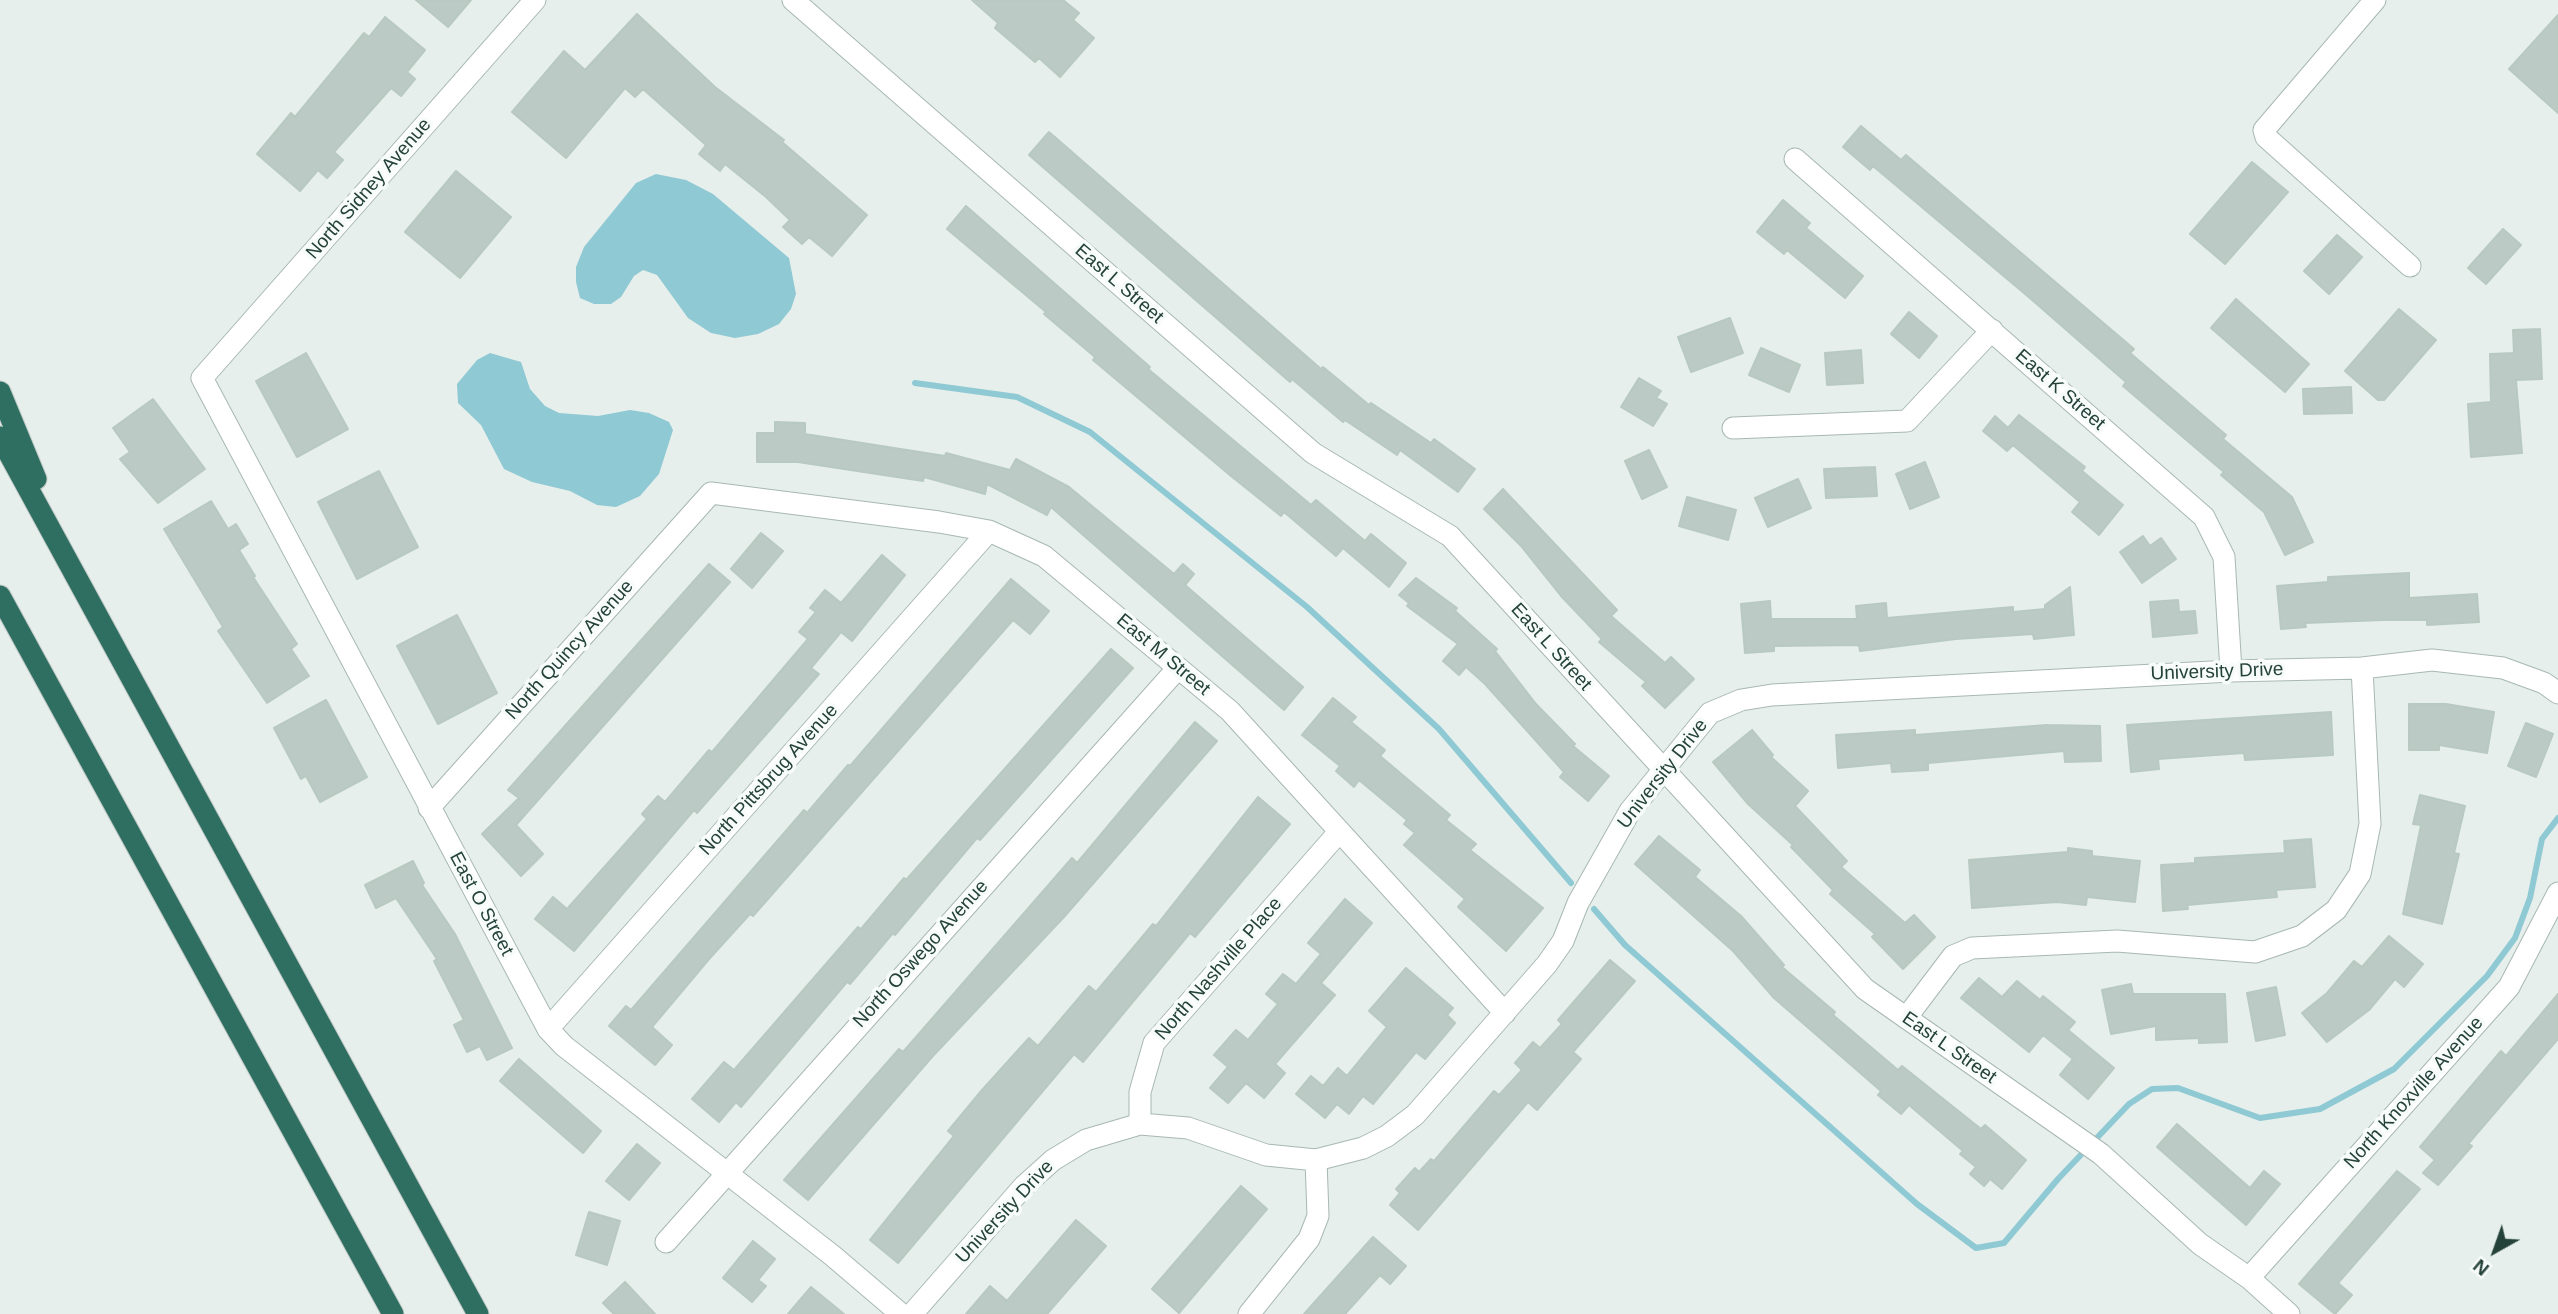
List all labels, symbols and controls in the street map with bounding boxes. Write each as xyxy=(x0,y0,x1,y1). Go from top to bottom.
street label: North Sidney Avenue xyxy=(302,114,436,264)
street label: East L Street xyxy=(1070,239,1168,329)
street label: East K Street xyxy=(2010,345,2110,435)
street label: North Quincy Avenue xyxy=(501,575,639,725)
street label: East L Street xyxy=(1506,599,1596,695)
street label: East M Street xyxy=(1112,609,1214,701)
street label: University Drive xyxy=(2150,658,2284,686)
street label: North Pittsbrug Avenue xyxy=(695,700,843,860)
street label: University Drive xyxy=(1613,715,1713,833)
street label: East O Street xyxy=(444,848,518,960)
street label: North Oswego Avenue xyxy=(849,875,993,1033)
street label: North Nashville Place xyxy=(1151,893,1287,1045)
street label: East L Street xyxy=(1897,1007,2001,1089)
street label: North Knoxville Avenue xyxy=(2340,1012,2488,1174)
street label: University Drive xyxy=(951,1156,1059,1268)
north arrow xyxy=(2460,1216,2530,1286)
text: N xyxy=(2469,1255,2493,1280)

